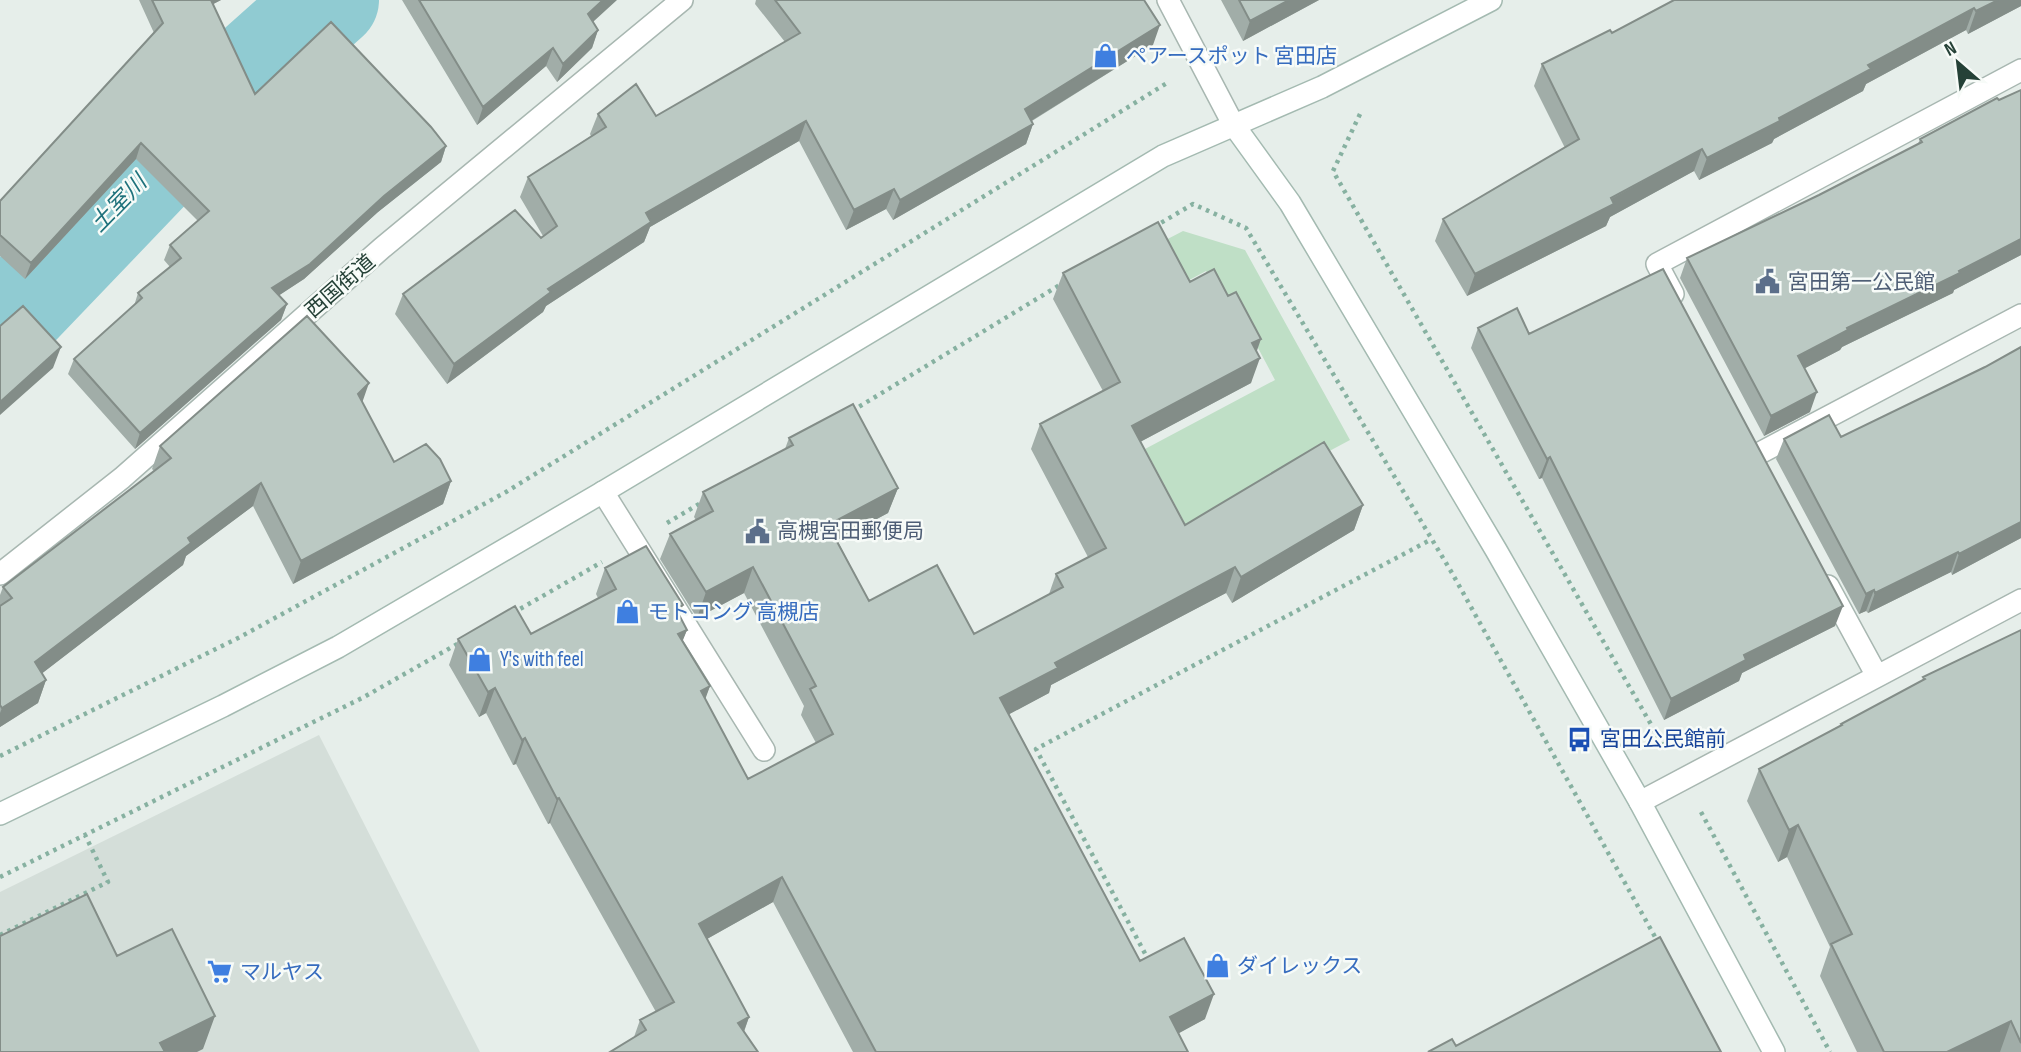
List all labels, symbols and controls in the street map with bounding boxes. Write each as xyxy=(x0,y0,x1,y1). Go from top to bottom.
north arrow xyxy=(1923,28,1993,98)
text: N xyxy=(1941,37,1961,62)
shop icon: ペアースポット 宮田店 xyxy=(1092,42,1120,70)
place label: ペアースポット 宮田店 xyxy=(1126,44,1337,69)
water label: 土室川 xyxy=(85,167,155,238)
street label: 西国街道 xyxy=(300,249,380,323)
public building icon: 宮田第一公民館 xyxy=(1754,268,1782,296)
place label: 宮田第一公民館 xyxy=(1788,270,1935,295)
public building icon: 高槻宮田郵便局 xyxy=(743,517,771,545)
place label: 高槻宮田郵便局 xyxy=(777,519,924,544)
shop icon: モトコング 高槻店 xyxy=(614,598,642,626)
place label: モトコング 高槻店 xyxy=(648,600,819,625)
shop icon: Y's with feel xyxy=(466,645,494,673)
place label: Y's with feel xyxy=(500,647,584,672)
bus stop icon: 宮田公民館前 xyxy=(1566,725,1594,753)
place label: 宮田公民館前 xyxy=(1600,727,1726,752)
shop icon: ダイレックス xyxy=(1203,952,1231,980)
place label: ダイレックス xyxy=(1237,954,1362,979)
supermarket icon: マルヤス xyxy=(206,958,234,986)
place label: マルヤス xyxy=(240,960,324,985)

